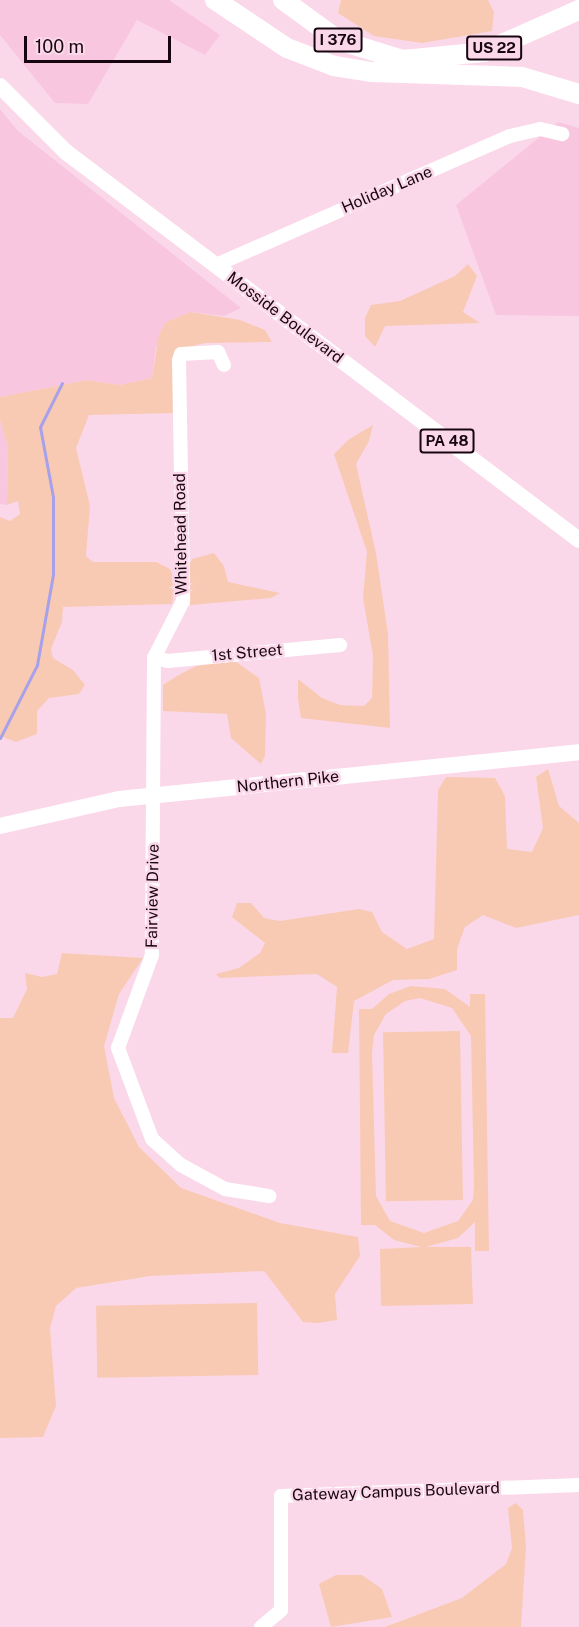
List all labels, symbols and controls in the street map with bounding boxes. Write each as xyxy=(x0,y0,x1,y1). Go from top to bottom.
scale bar xyxy=(27,24,174,62)
road number: I 376 xyxy=(312,28,364,52)
text: 100 m xyxy=(35,36,84,57)
road number: US 22 xyxy=(466,36,522,60)
street label: Holiday Lane xyxy=(339,162,435,218)
street label: Mosside Boulevard xyxy=(223,268,347,368)
road number: PA 48 xyxy=(418,429,476,453)
street label: Whitehead Road xyxy=(170,473,192,595)
street label: 1st Street xyxy=(211,640,283,666)
street label: Northern Pike xyxy=(236,767,340,797)
street label: Fairview Drive xyxy=(142,844,164,948)
street label: Gateway Campus Boulevard xyxy=(292,1479,500,1505)

